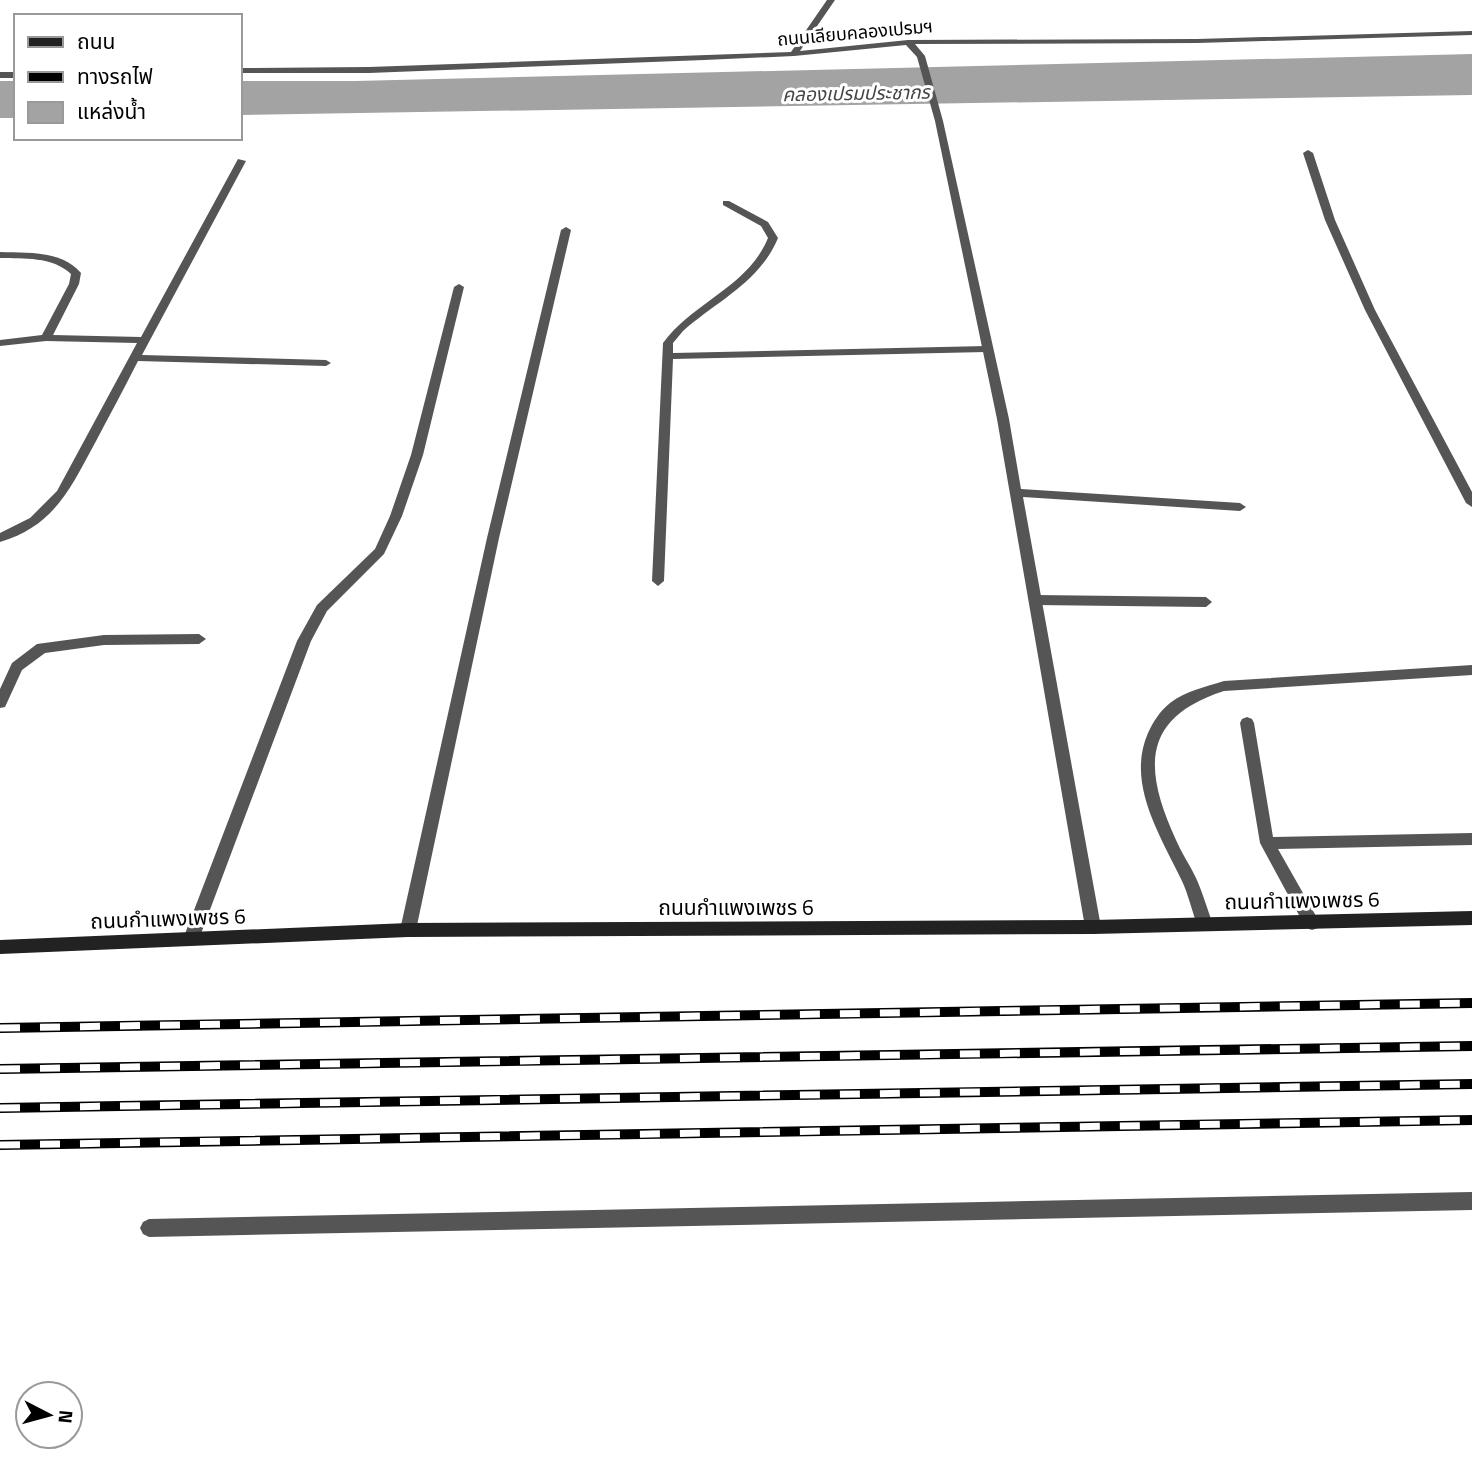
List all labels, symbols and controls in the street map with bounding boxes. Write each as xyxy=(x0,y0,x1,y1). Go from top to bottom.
street label: ถนนเลียบคลองเปรมฯ xyxy=(776,12,934,53)
legend xyxy=(14,14,242,140)
text: ถนน xyxy=(77,25,115,57)
text: ทางรถไฟ xyxy=(77,60,153,92)
water label: คลองเปรมประชากร xyxy=(782,77,932,108)
text: แหล่งน้ำ xyxy=(77,95,146,127)
street label: ถนนกำแพงเพชร 6 xyxy=(1224,883,1380,917)
street label: ถนนกำแพงเพชร 6 xyxy=(658,891,814,923)
street label: ถนนกำแพงเพชร 6 xyxy=(90,899,246,937)
north arrow xyxy=(14,1380,84,1450)
text: N xyxy=(51,1409,82,1425)

